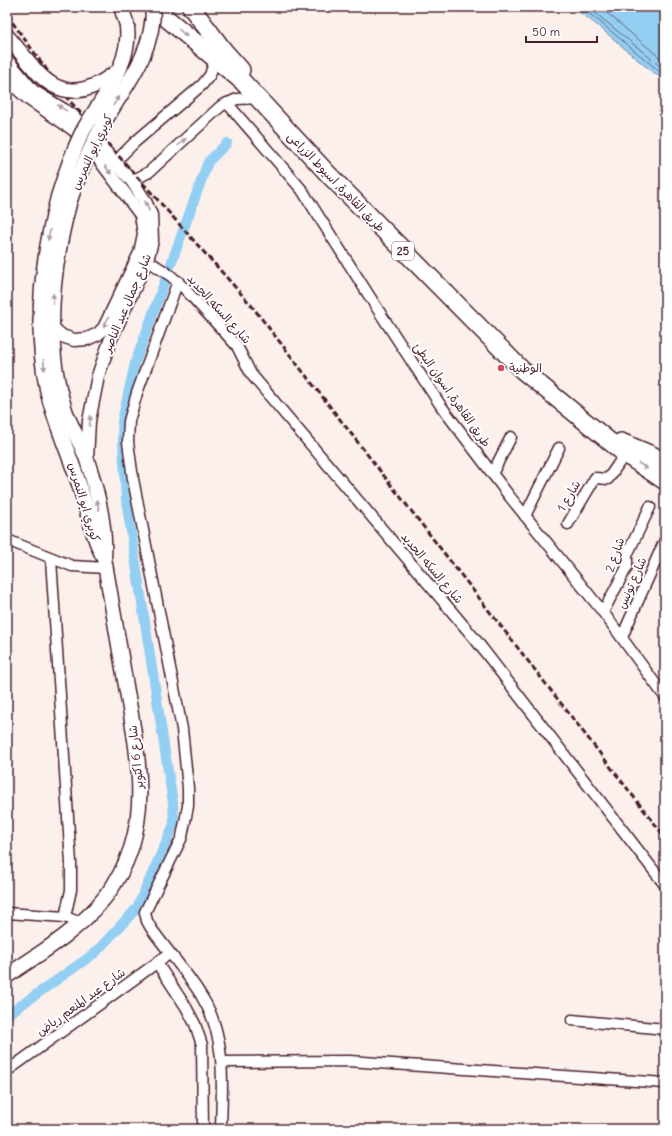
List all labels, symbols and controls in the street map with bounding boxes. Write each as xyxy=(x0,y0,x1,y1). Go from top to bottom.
scale bar xyxy=(526,18,597,44)
text: 50 m xyxy=(532,24,561,39)
one-way arrow xyxy=(177,28,188,37)
one-way arrow xyxy=(112,96,120,106)
one-way arrow xyxy=(56,105,68,112)
street label: كوبري ابو النمرس xyxy=(67,112,117,193)
street label: طريق القاهرة, اسيوط الزراعى xyxy=(284,128,388,236)
one-way arrow xyxy=(177,137,187,146)
one-way arrow xyxy=(104,165,112,175)
one-way arrow xyxy=(144,200,150,211)
one-way arrow xyxy=(46,229,52,241)
road number: 25 xyxy=(392,242,414,260)
street label: شارع جمال عبد الناصر xyxy=(99,251,156,356)
street label: شارع السكه الحديد xyxy=(183,271,255,348)
one-way arrow xyxy=(50,293,57,305)
one-way arrow xyxy=(103,316,109,328)
street label: طريق القاهرة, اسوان البطئ xyxy=(410,340,494,450)
one-way arrow xyxy=(40,359,47,371)
place label: الوطنية xyxy=(509,360,542,375)
marker: الوطنية xyxy=(496,363,506,373)
one-way arrow xyxy=(86,415,93,427)
street label: كوبري ابو النمرس xyxy=(63,461,104,544)
one-way arrow xyxy=(638,462,649,470)
street label: شارع 1 xyxy=(554,477,585,515)
one-way arrow xyxy=(95,499,101,512)
street label: شارع السكه الحديد xyxy=(397,529,467,608)
street label: شارع 2 xyxy=(602,536,629,575)
street label: شارع تونس xyxy=(613,555,651,612)
street label: شارع 6 اكتوبر xyxy=(125,724,148,791)
street label: شارع عبد المنعم رياض xyxy=(33,964,129,1041)

